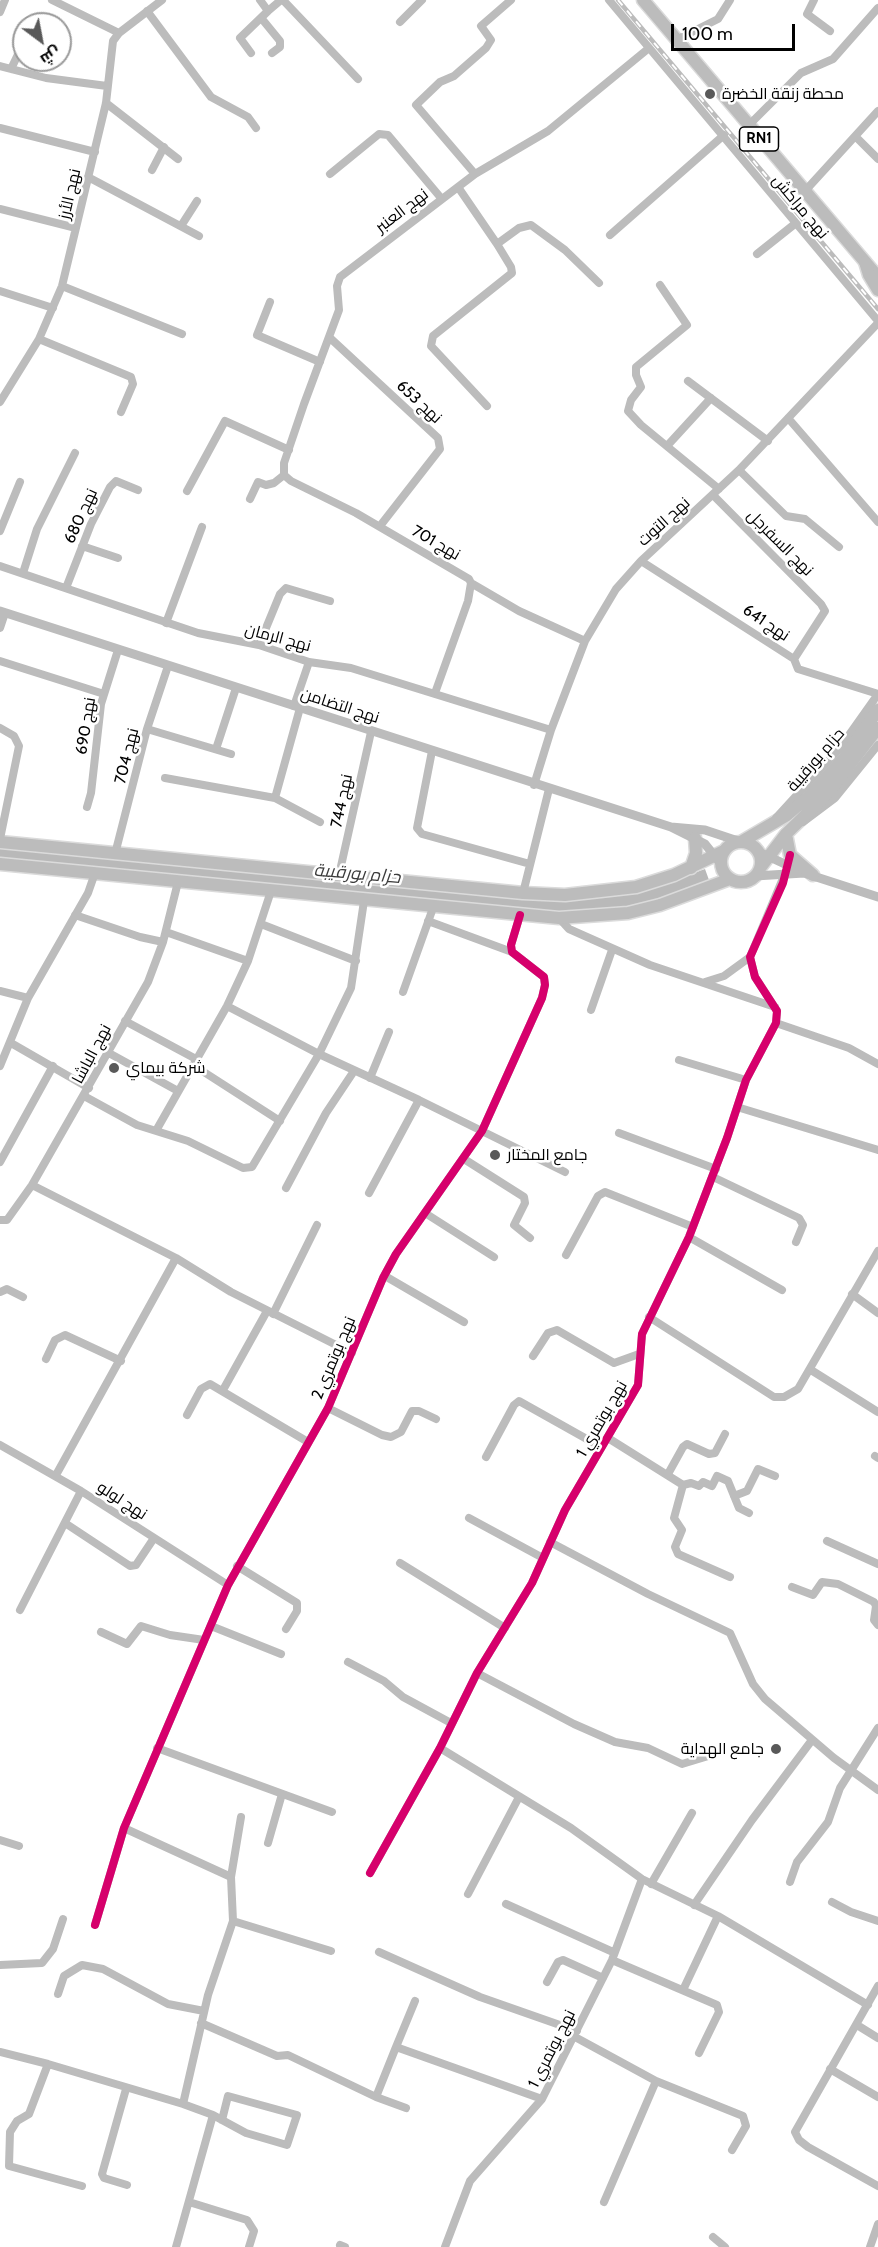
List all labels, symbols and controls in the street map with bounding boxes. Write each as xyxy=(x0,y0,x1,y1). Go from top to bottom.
north arrow xyxy=(12,12,72,72)
scale bar xyxy=(674,12,798,50)
text: 100 m xyxy=(682,23,733,45)
text: ش xyxy=(37,42,64,69)
place label: محطة زنقة الخضرة xyxy=(722,84,844,104)
marker: محطة زنقة الخضرة xyxy=(703,87,717,101)
road number: RN1 xyxy=(740,127,778,151)
street label: نهج الأرز xyxy=(55,167,85,221)
street label: نهج مراكش xyxy=(768,171,832,243)
street label: نهج العنبر xyxy=(372,185,432,237)
street label: نهج 653 xyxy=(392,376,446,428)
street label: نهج 680 xyxy=(60,485,102,547)
street label: نهج التوت xyxy=(634,494,694,550)
street label: نهج السفرجل xyxy=(743,506,817,580)
street label: نهج 701 xyxy=(408,521,464,565)
street label: نهج 641 xyxy=(739,600,793,646)
street label: نهج الرمان xyxy=(243,620,313,656)
street label: نهج التضامن xyxy=(298,684,382,728)
street label: نهج 690 xyxy=(72,696,100,756)
street label: حزام بورقيبة xyxy=(783,724,849,796)
street label: نهج 704 xyxy=(111,726,143,786)
street label: نهج 744 xyxy=(327,772,357,830)
water label: حزام بورقيبة xyxy=(313,859,401,889)
street label: نهج الباشا xyxy=(68,1021,116,1087)
place label: شركة بيماي xyxy=(126,1058,205,1078)
marker: شركة بيماي xyxy=(107,1061,121,1075)
place label: جامع المختار xyxy=(507,1145,587,1165)
marker: جامع المختار xyxy=(488,1148,502,1162)
street label: نهج بوتمري 2 xyxy=(308,1314,360,1402)
street label: نهج بوتمري 1 xyxy=(572,1377,632,1461)
street label: نهج لولو xyxy=(93,1478,151,1524)
place label: جامع الهداية xyxy=(681,1739,764,1759)
marker: جامع الهداية xyxy=(769,1742,783,1756)
street label: نهج بوتمري 1 xyxy=(524,2007,580,2091)

